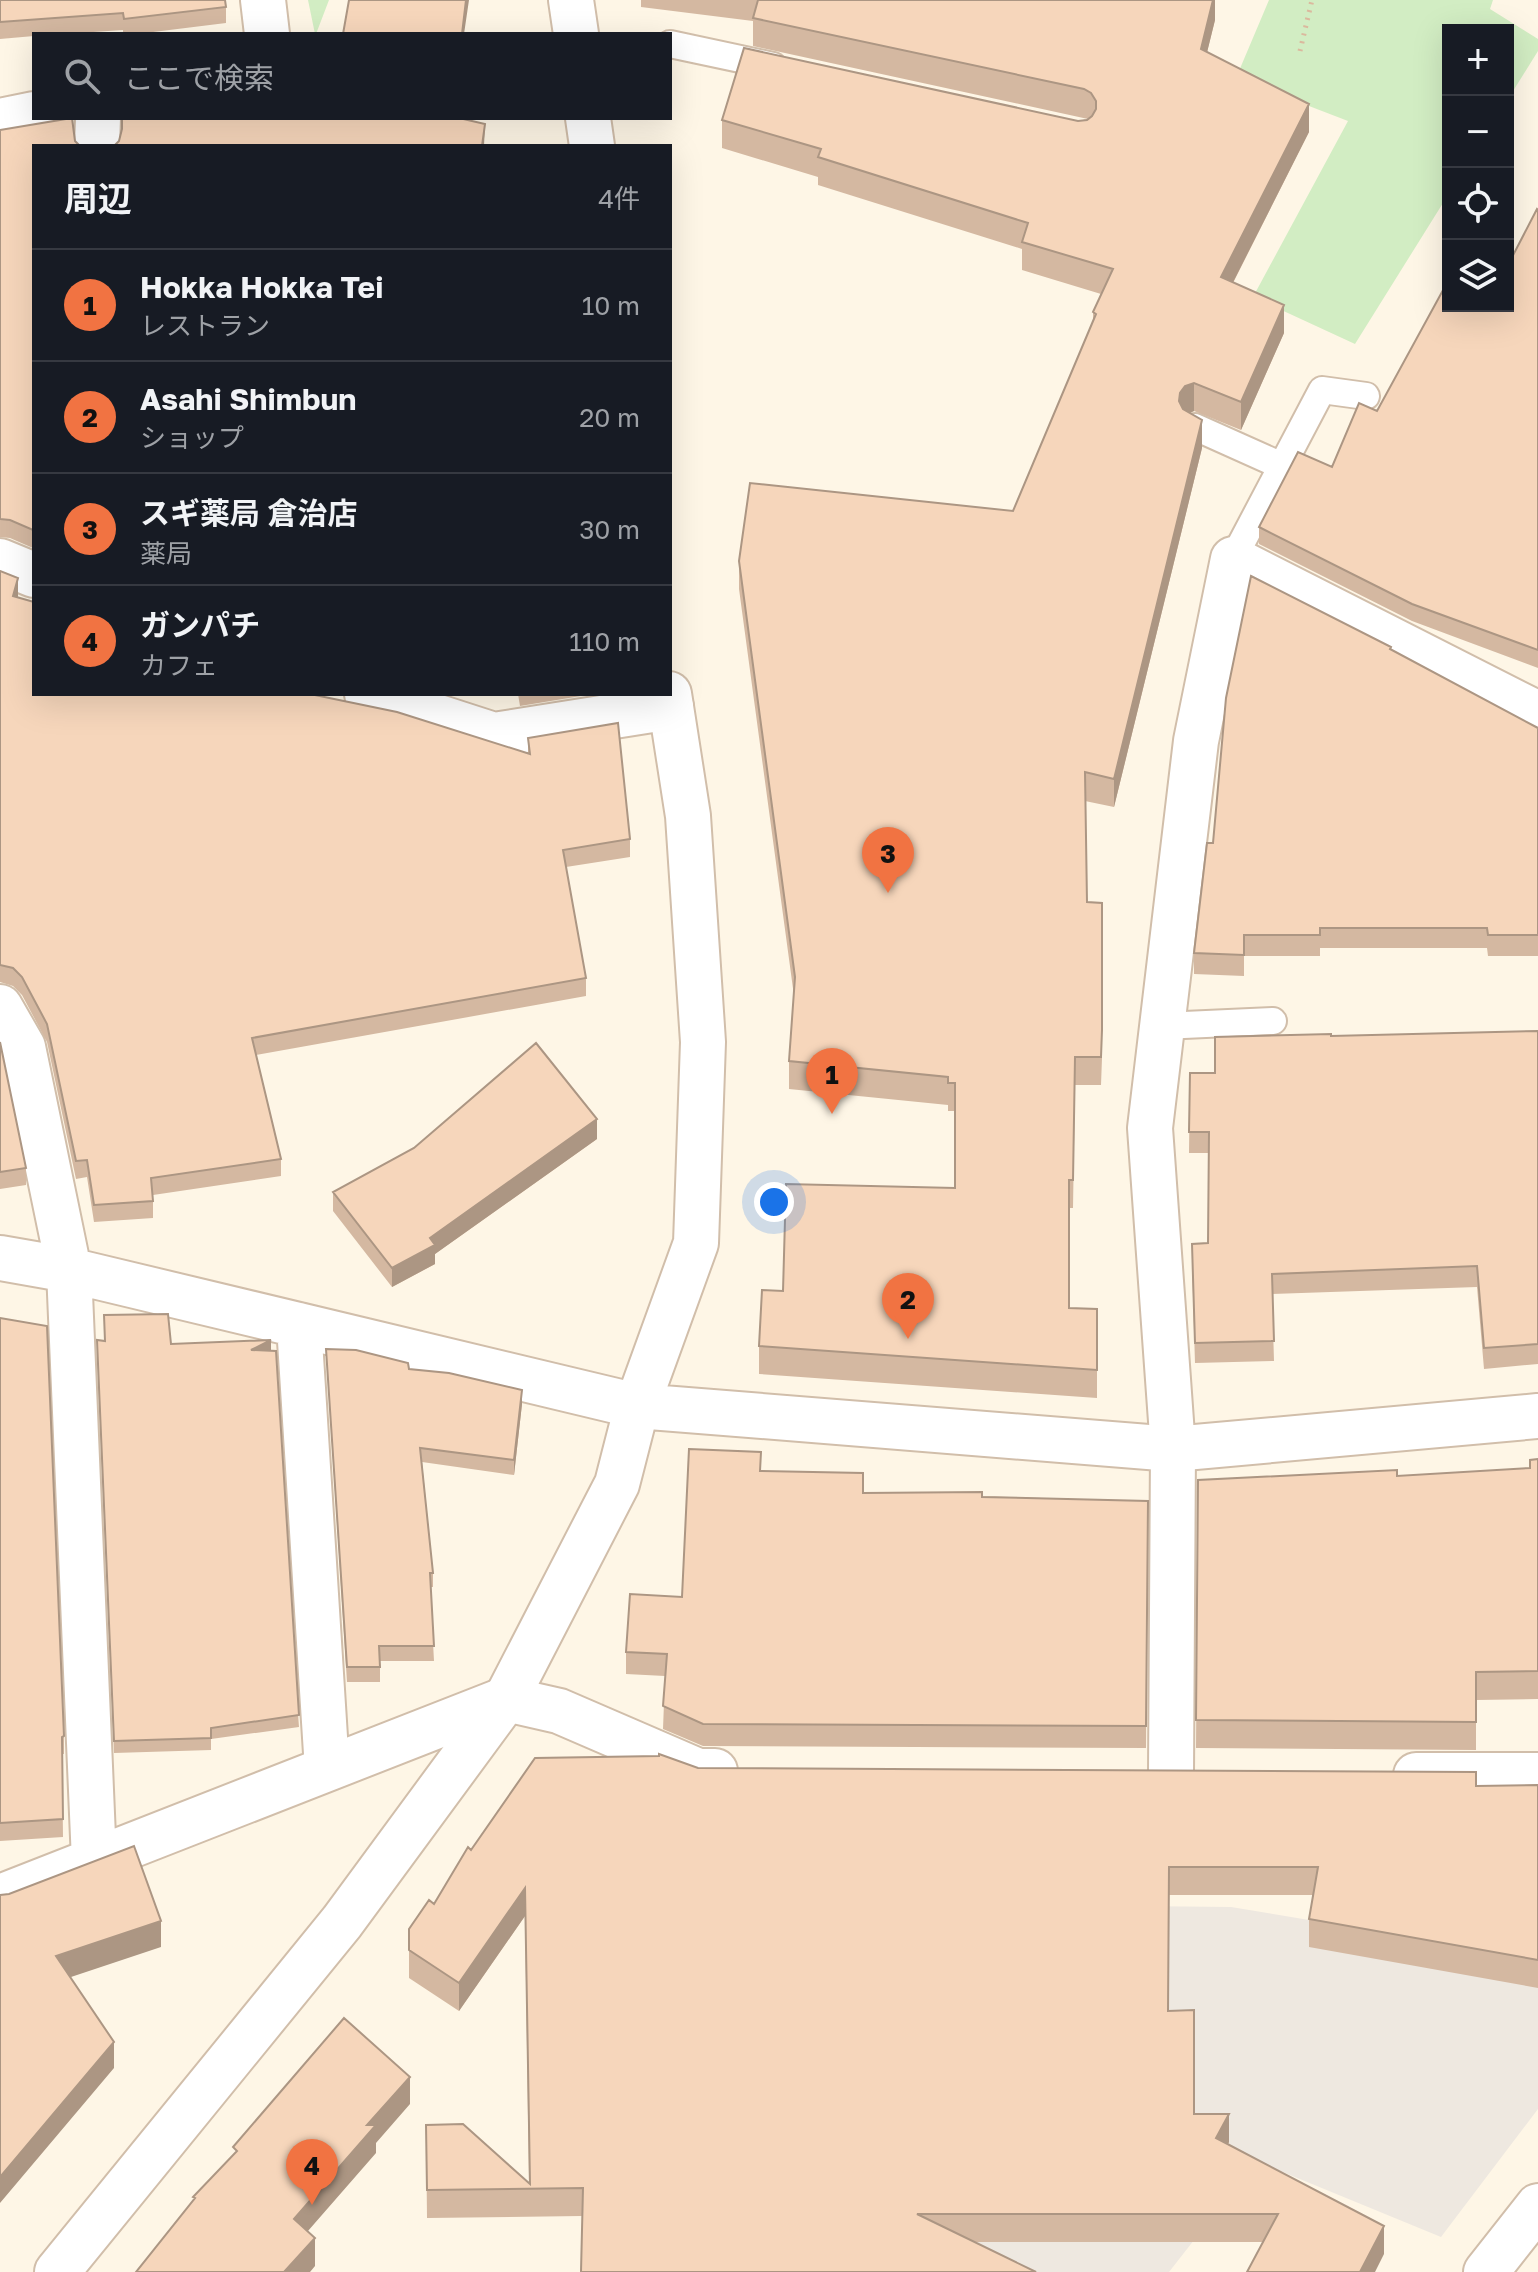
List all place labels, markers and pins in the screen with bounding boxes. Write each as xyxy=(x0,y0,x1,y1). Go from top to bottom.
pin: 3 xyxy=(862,827,914,893)
pin: 1 xyxy=(806,1048,858,1114)
pin: 2 xyxy=(882,1273,934,1339)
pin: 4 xyxy=(286,2139,338,2205)

